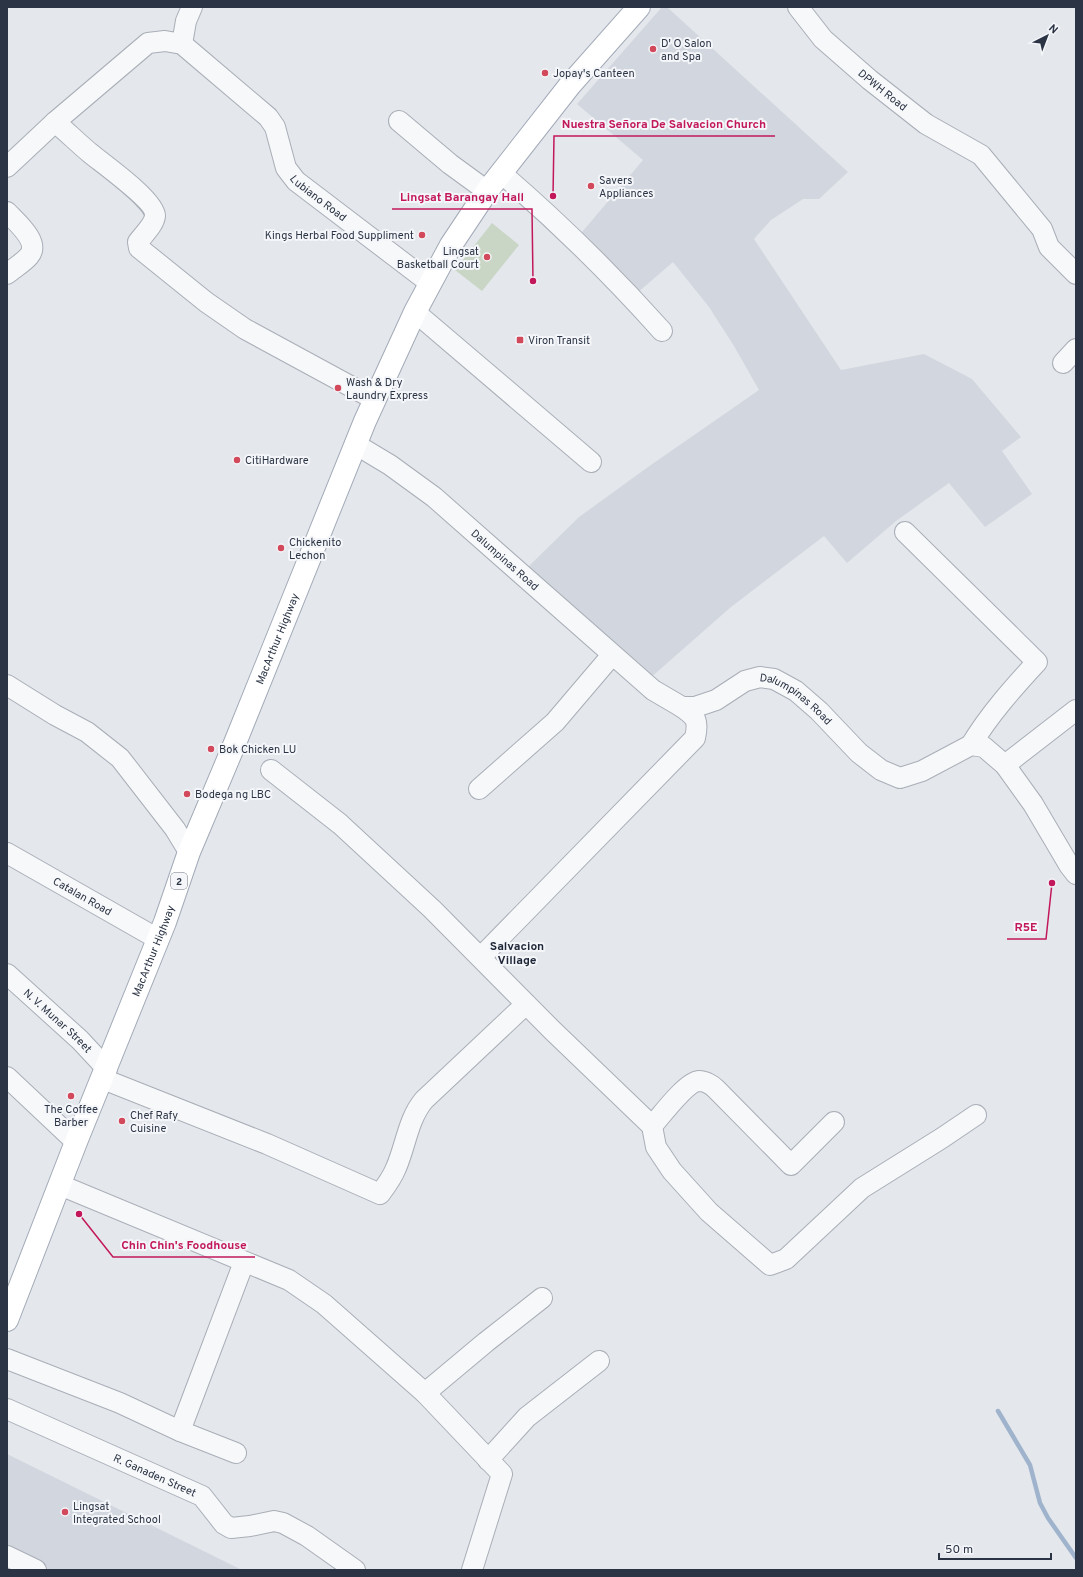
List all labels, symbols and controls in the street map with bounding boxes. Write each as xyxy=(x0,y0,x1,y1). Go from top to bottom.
north arrow xyxy=(1027,16,1067,56)
text: N xyxy=(1045,21,1061,37)
place label: D' O Salon and Spa xyxy=(661,37,712,64)
marker: D' O Salon and Spa xyxy=(648,44,658,54)
place label: Jopay's Canteen xyxy=(553,67,635,81)
street label: DPWH Road xyxy=(855,67,910,114)
marker: Jopay's Canteen xyxy=(540,68,550,78)
callout: Nuestra Señora De Salvacion Church xyxy=(554,112,775,136)
text: Nuestra Señora De Salvacion Church xyxy=(562,117,766,133)
street label: Lubiano Road xyxy=(286,173,349,225)
place label: Savers Appliances xyxy=(599,174,653,201)
marker: Savers Appliances xyxy=(586,181,596,191)
callout: Lingsat Barangay Hall xyxy=(392,185,532,209)
text: Lingsat Barangay Hall xyxy=(400,190,524,206)
place label: Kings Herbal Food Suppliment xyxy=(265,229,414,243)
marker: Kings Herbal Food Suppliment xyxy=(417,230,427,240)
place label: Lingsat Basketball Court xyxy=(397,245,479,272)
marker: Lingsat Basketball Court xyxy=(482,252,492,262)
place label: Viron Transit xyxy=(528,334,590,348)
marker: Viron Transit xyxy=(515,335,525,345)
place label: Wash & Dry Laundry Express xyxy=(346,376,428,403)
marker: Wash & Dry Laundry Express xyxy=(333,383,343,393)
place label: CitiHardware xyxy=(245,454,309,468)
marker: CitiHardware xyxy=(232,455,242,465)
street label: Dalumpinas Road xyxy=(468,527,541,594)
place label: Chickenito Lechon xyxy=(289,536,341,563)
marker: Chickenito Lechon xyxy=(276,543,286,553)
street label: MacArthur Highway xyxy=(253,591,303,687)
street label: Dalumpinas Road xyxy=(759,671,835,728)
place label: Bok Chicken LU xyxy=(219,743,296,757)
marker: Bok Chicken LU xyxy=(206,744,216,754)
place label: Bodega ng LBC xyxy=(195,788,271,802)
marker: Bodega ng LBC xyxy=(182,789,192,799)
road number: 2 xyxy=(171,873,187,889)
street label: Catalan Road xyxy=(50,875,114,919)
street label: MacArthur Highway xyxy=(129,903,178,999)
callout: R5E xyxy=(1007,915,1046,939)
text: R5E xyxy=(1014,920,1038,936)
district label: Salvacion Village xyxy=(490,939,544,969)
street label: N. V. Munar Street xyxy=(20,986,94,1056)
marker: The Coffee Barber xyxy=(66,1091,76,1101)
place label: The Coffee Barber xyxy=(44,1103,98,1130)
place label: Chef Rafy Cuisine xyxy=(130,1109,178,1136)
marker: Chef Rafy Cuisine xyxy=(117,1116,127,1126)
callout: Chin Chin's Foodhouse xyxy=(113,1233,255,1257)
text: Chin Chin's Foodhouse xyxy=(121,1238,247,1254)
street label: R. Ganaden Street xyxy=(111,1451,198,1501)
place label: Lingsat Integrated School xyxy=(73,1500,161,1527)
marker: Lingsat Integrated School xyxy=(60,1507,70,1517)
scale bar xyxy=(939,1535,1051,1561)
text: 50 m xyxy=(945,1542,973,1558)

